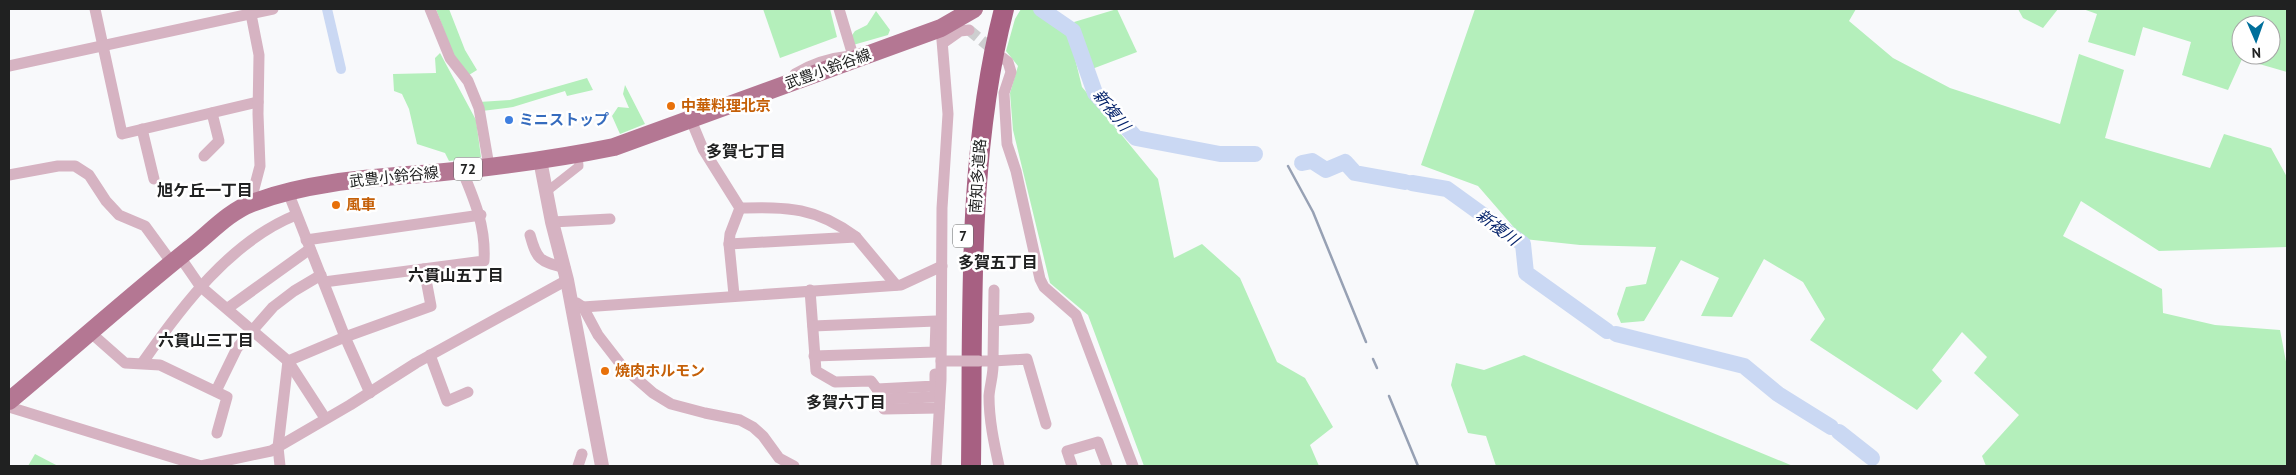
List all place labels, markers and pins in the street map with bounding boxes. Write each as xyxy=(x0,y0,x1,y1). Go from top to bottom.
place label: 中華料理北京 xyxy=(681,96,771,115)
marker: 中華料理北京 xyxy=(665,100,677,112)
place label: ミニストップ xyxy=(519,110,609,129)
marker: ミニストップ xyxy=(503,114,515,126)
place label: 風車 xyxy=(346,195,376,214)
marker: 風車 xyxy=(330,199,342,211)
place label: 焼肉ホルモン xyxy=(615,361,705,380)
marker: 焼肉ホルモン xyxy=(599,365,611,377)

